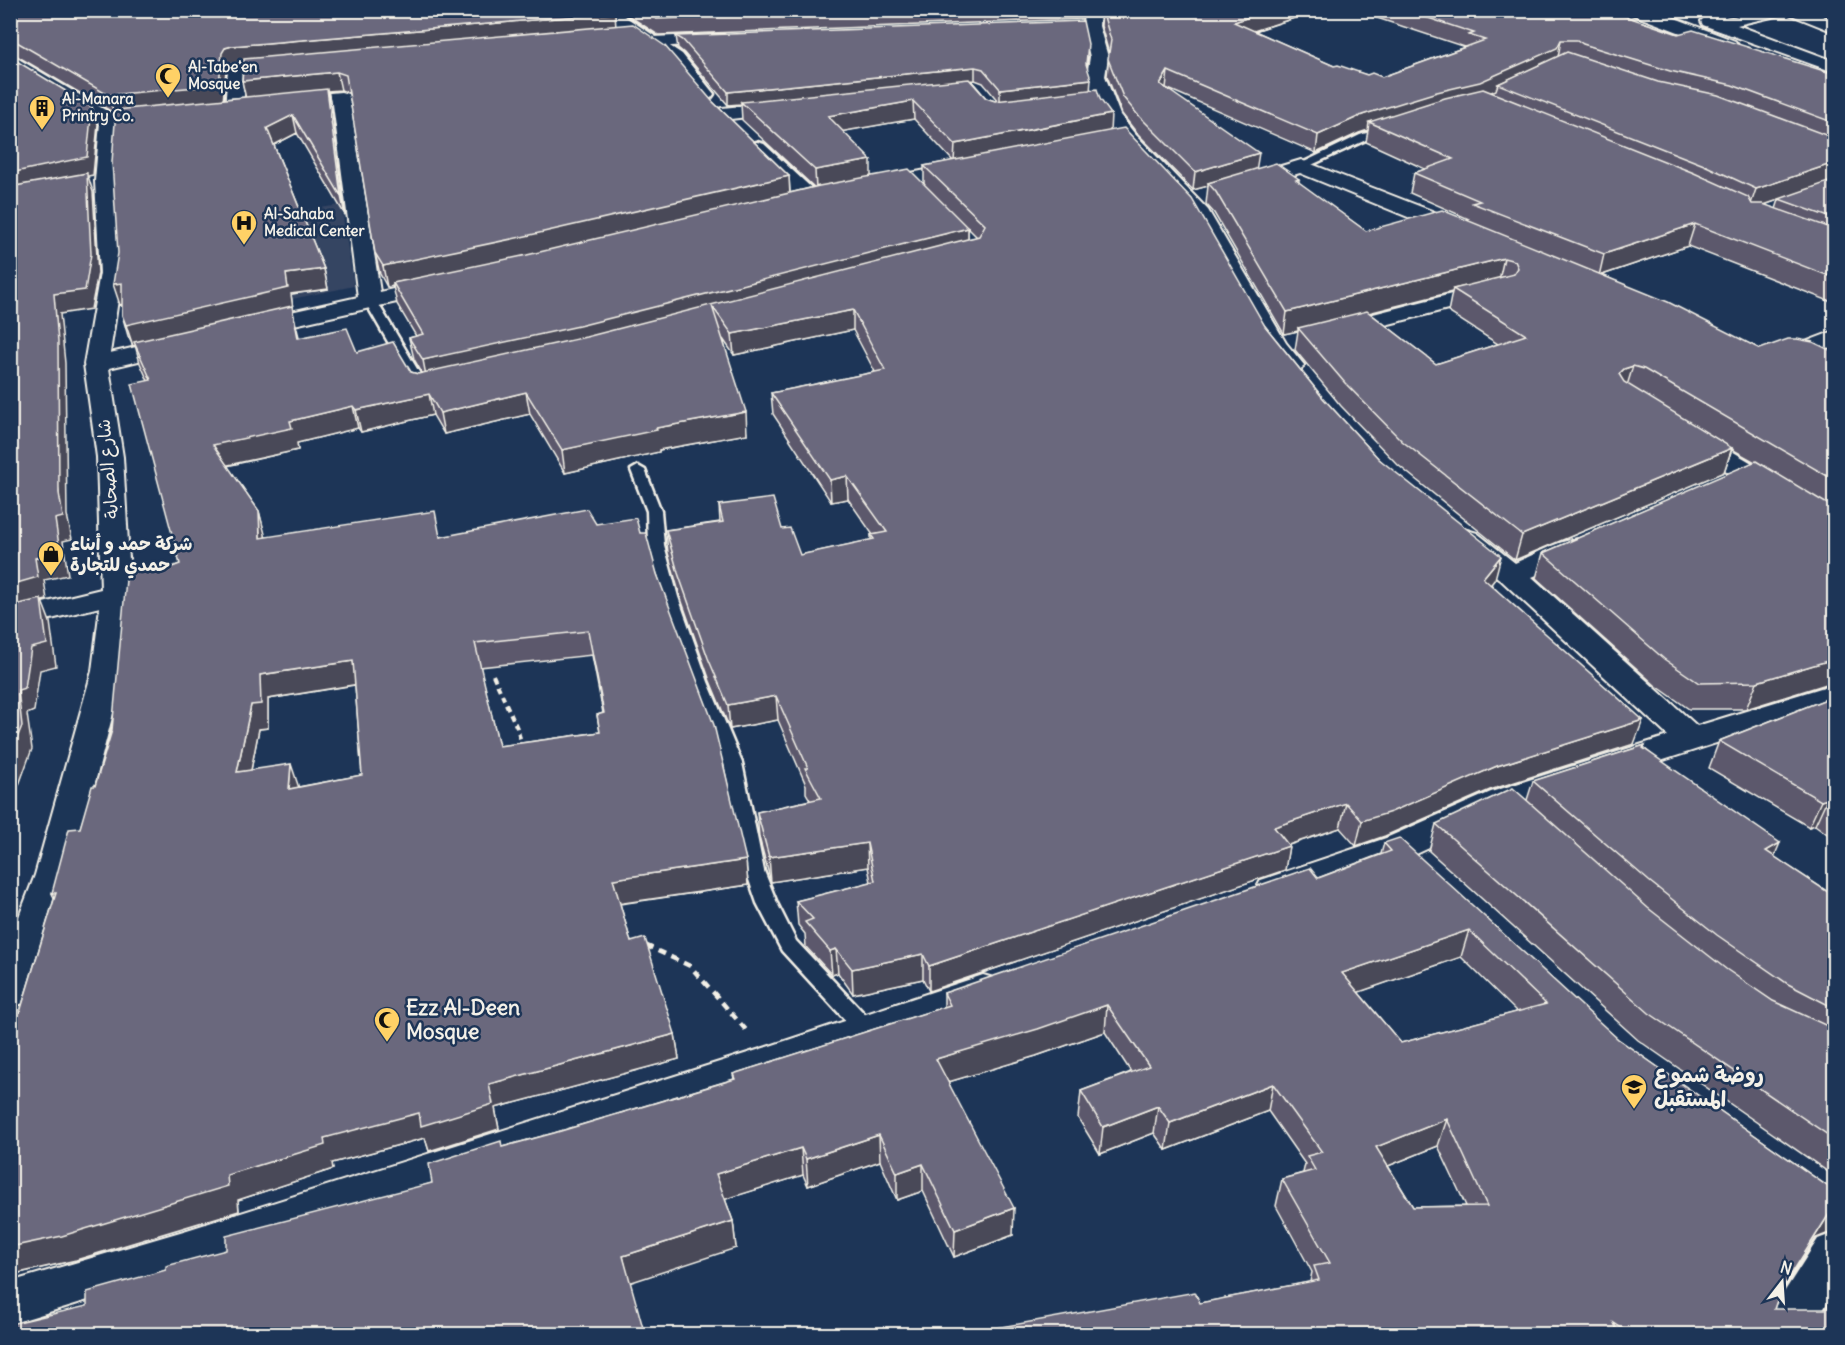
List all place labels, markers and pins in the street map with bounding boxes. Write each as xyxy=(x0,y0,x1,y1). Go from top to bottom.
place label: Al-Tabe'en Mosque xyxy=(188,57,258,94)
mosque icon: Al-Tabe'en Mosque xyxy=(153,61,183,99)
place label: Al-Manara Printry Co. xyxy=(62,89,134,126)
building icon: Al-Manara Printry Co. xyxy=(27,93,57,131)
place label: Al-Sahaba Medical Center xyxy=(264,204,365,240)
hospital icon: Al-Sahaba Medical Center xyxy=(229,208,259,246)
place label: شركة حمد و أبناء حمدي للتجارة xyxy=(70,532,192,579)
shop icon: شركة حمد و أبناء حمدي للتجارة xyxy=(36,539,66,577)
place label: Ezz Al-Deen Mosque xyxy=(406,994,520,1045)
mosque icon: Ezz Al-Deen Mosque xyxy=(372,1005,402,1043)
place label: روضة شموع المستقبل xyxy=(1654,1061,1764,1112)
school or university icon: روضة شموع المستقبل xyxy=(1619,1072,1649,1110)

